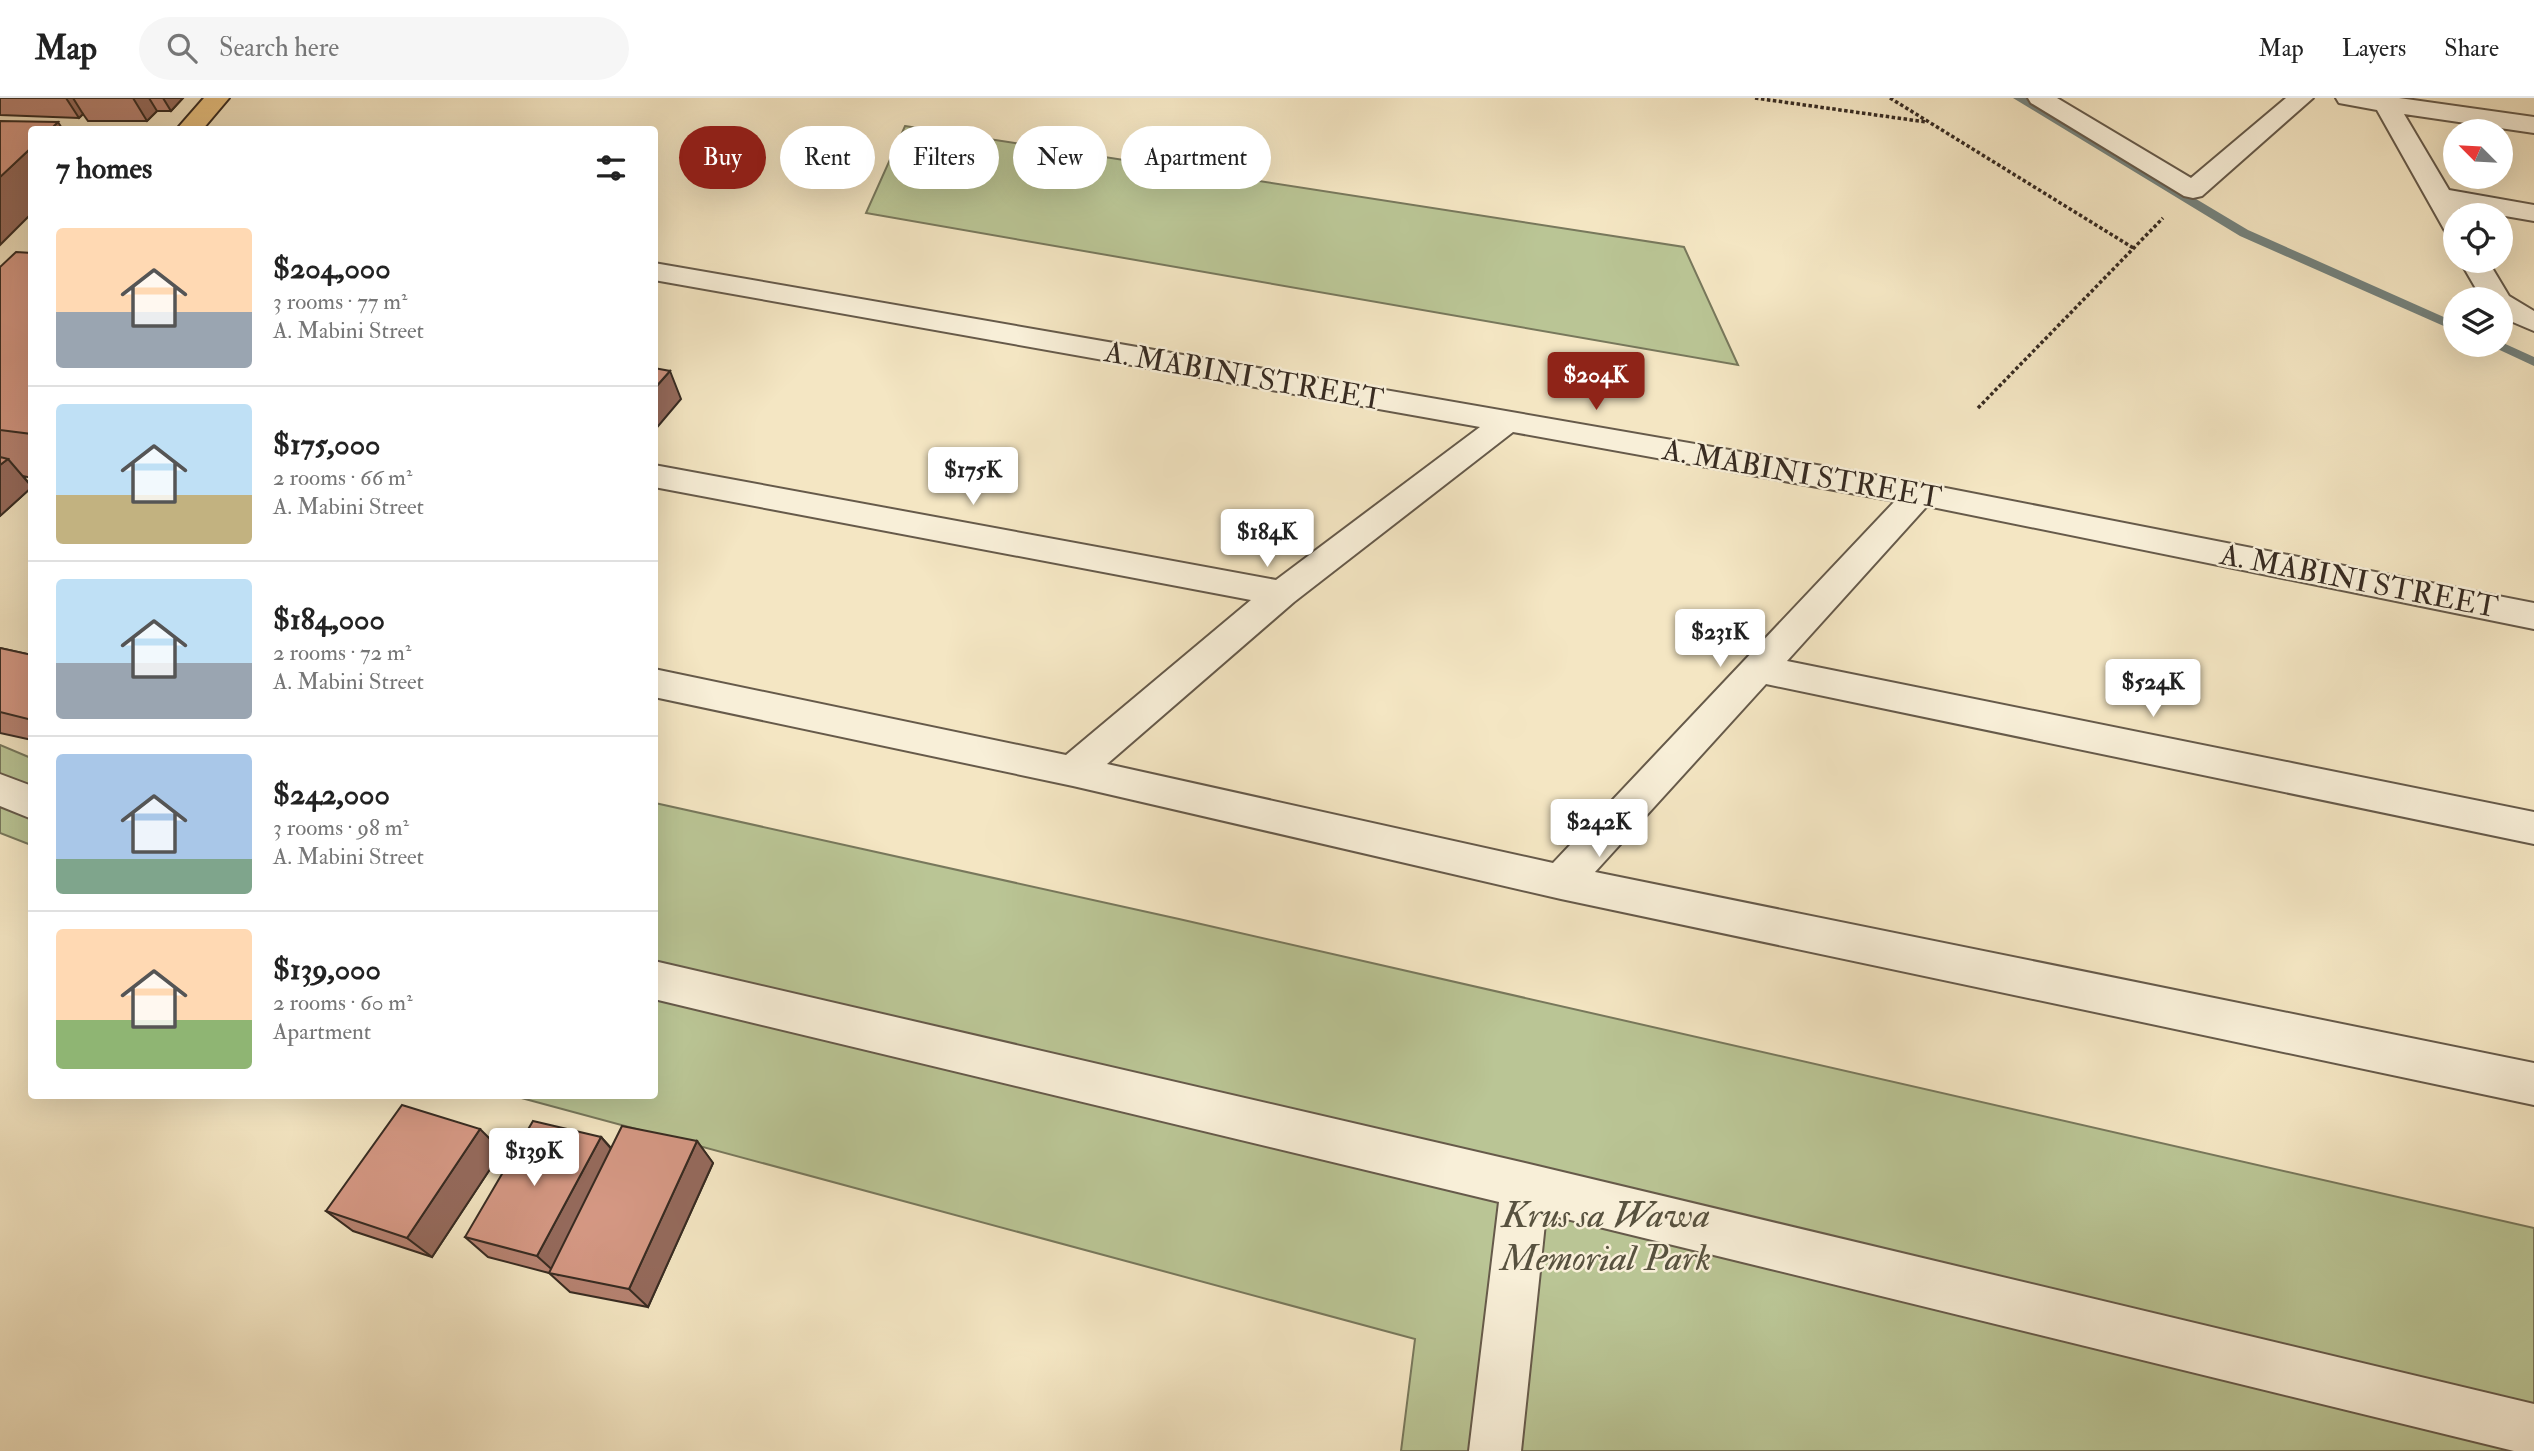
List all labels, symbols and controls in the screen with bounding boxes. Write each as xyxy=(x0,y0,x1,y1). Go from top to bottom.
search box xyxy=(139,17,629,80)
text: Map xyxy=(35,28,97,69)
icon: search xyxy=(163,29,201,67)
text: Search here xyxy=(219,32,339,64)
text: Map xyxy=(2259,33,2304,64)
text: Layers xyxy=(2342,33,2406,64)
text: Share xyxy=(2444,33,2499,64)
north arrow xyxy=(2443,119,2513,189)
map controls xyxy=(2443,119,2513,357)
chip: Buy xyxy=(679,126,766,189)
chip: Rent xyxy=(780,126,875,189)
chip: Filters xyxy=(889,126,999,189)
chip: New xyxy=(1013,126,1107,189)
chip: Apartment xyxy=(1121,126,1271,189)
icon: filters xyxy=(592,149,630,187)
text: 7 homes xyxy=(56,150,152,187)
button: locate xyxy=(2443,203,2513,273)
text: $204,000 xyxy=(273,250,391,287)
icon: home xyxy=(112,256,196,340)
text: 3 rooms · 77 m² xyxy=(273,287,408,316)
button: layers xyxy=(2443,287,2513,357)
text: A. Mabini Street xyxy=(273,316,424,345)
street label: A. MABINI STREET xyxy=(1101,333,1386,419)
pin: $204K xyxy=(1547,352,1645,412)
text: $204K xyxy=(1564,360,1628,389)
text: $175,000 xyxy=(273,426,380,463)
street label: A. MABINI STREET xyxy=(1659,431,1944,517)
icon: home xyxy=(112,432,196,516)
pin: $175K xyxy=(924,448,1022,507)
text: $175K xyxy=(944,455,1002,484)
text: 2 rooms · 66 m² xyxy=(273,463,412,492)
text: A. Mabini Street xyxy=(273,492,424,521)
pin: $184K xyxy=(1218,510,1316,569)
text: $184K xyxy=(1237,517,1297,546)
street label: A. MABINI STREET xyxy=(2216,536,2501,626)
text: $184,000 xyxy=(273,601,385,638)
icon: home xyxy=(112,607,196,691)
pin: $231K xyxy=(1671,610,1769,669)
text: $231K xyxy=(1691,617,1749,646)
text: 2 rooms · 72 m² xyxy=(273,638,411,667)
pin: $524K xyxy=(2104,660,2202,719)
text: A. Mabini Street xyxy=(273,667,424,696)
text: $524K xyxy=(2121,667,2185,696)
text: $242,000 xyxy=(273,776,390,813)
icon: home xyxy=(112,782,196,866)
pin: $242K xyxy=(1550,800,1648,859)
text: $242K xyxy=(1567,807,1631,836)
text: 3 rooms · 98 m² xyxy=(273,813,409,842)
text: A. Mabini Street xyxy=(273,842,424,871)
text: $139,000 xyxy=(273,951,381,988)
icon: home xyxy=(112,957,196,1041)
text: 2 rooms · 60 m² xyxy=(273,988,413,1017)
text: Apartment xyxy=(273,1017,371,1046)
pin: $139K xyxy=(485,1128,583,1188)
text: $139K xyxy=(505,1136,563,1165)
park label: Krus sa Wawa Memorial Park xyxy=(1499,1192,1711,1282)

